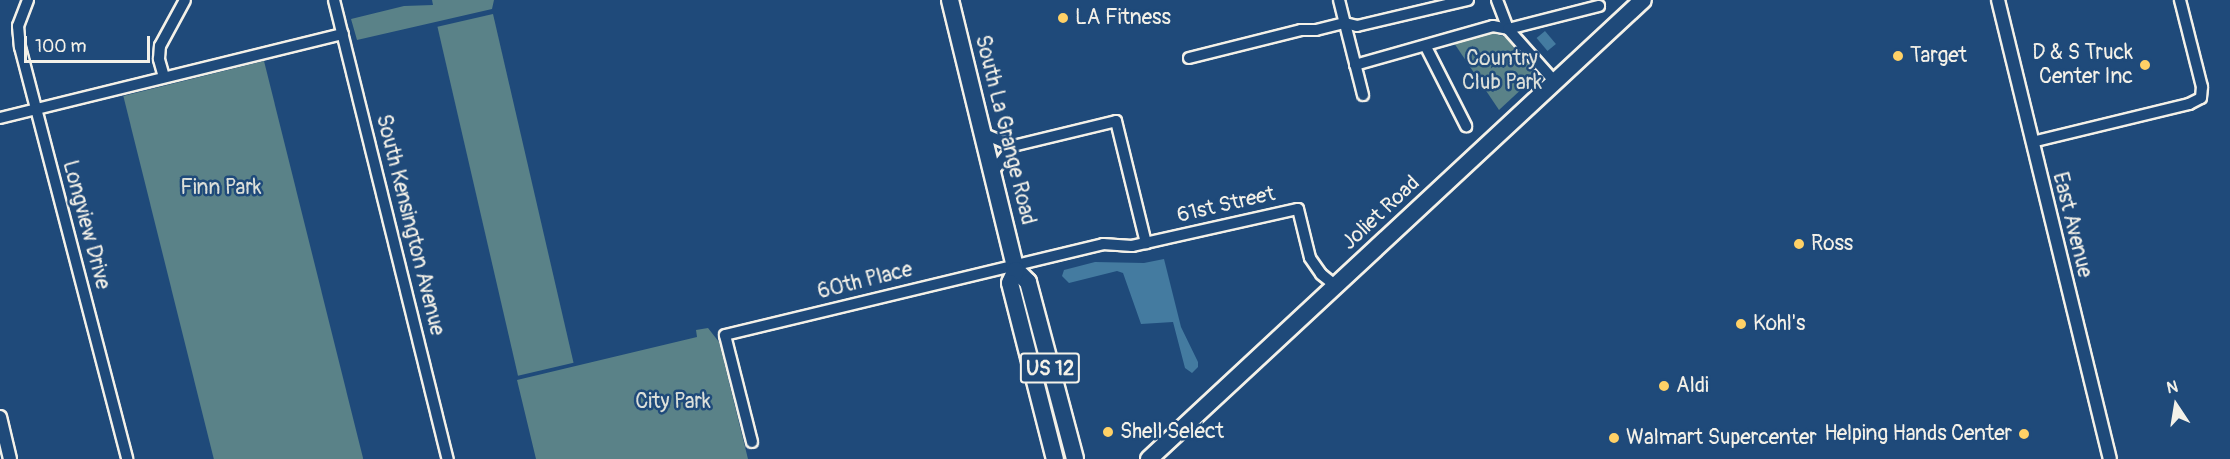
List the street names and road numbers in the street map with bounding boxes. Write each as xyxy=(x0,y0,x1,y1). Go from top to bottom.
street label: South La Grange Road xyxy=(969,33,1041,227)
street label: South Kensington Avenue xyxy=(370,112,450,338)
street label: Longview Drive xyxy=(57,158,115,292)
street label: East Avenue xyxy=(2047,170,2097,280)
street label: Joliet Road xyxy=(1337,171,1425,255)
street label: 61st Street xyxy=(1175,181,1277,229)
street label: 60th Place xyxy=(815,257,915,305)
road number: US 12 xyxy=(1018,351,1082,385)

